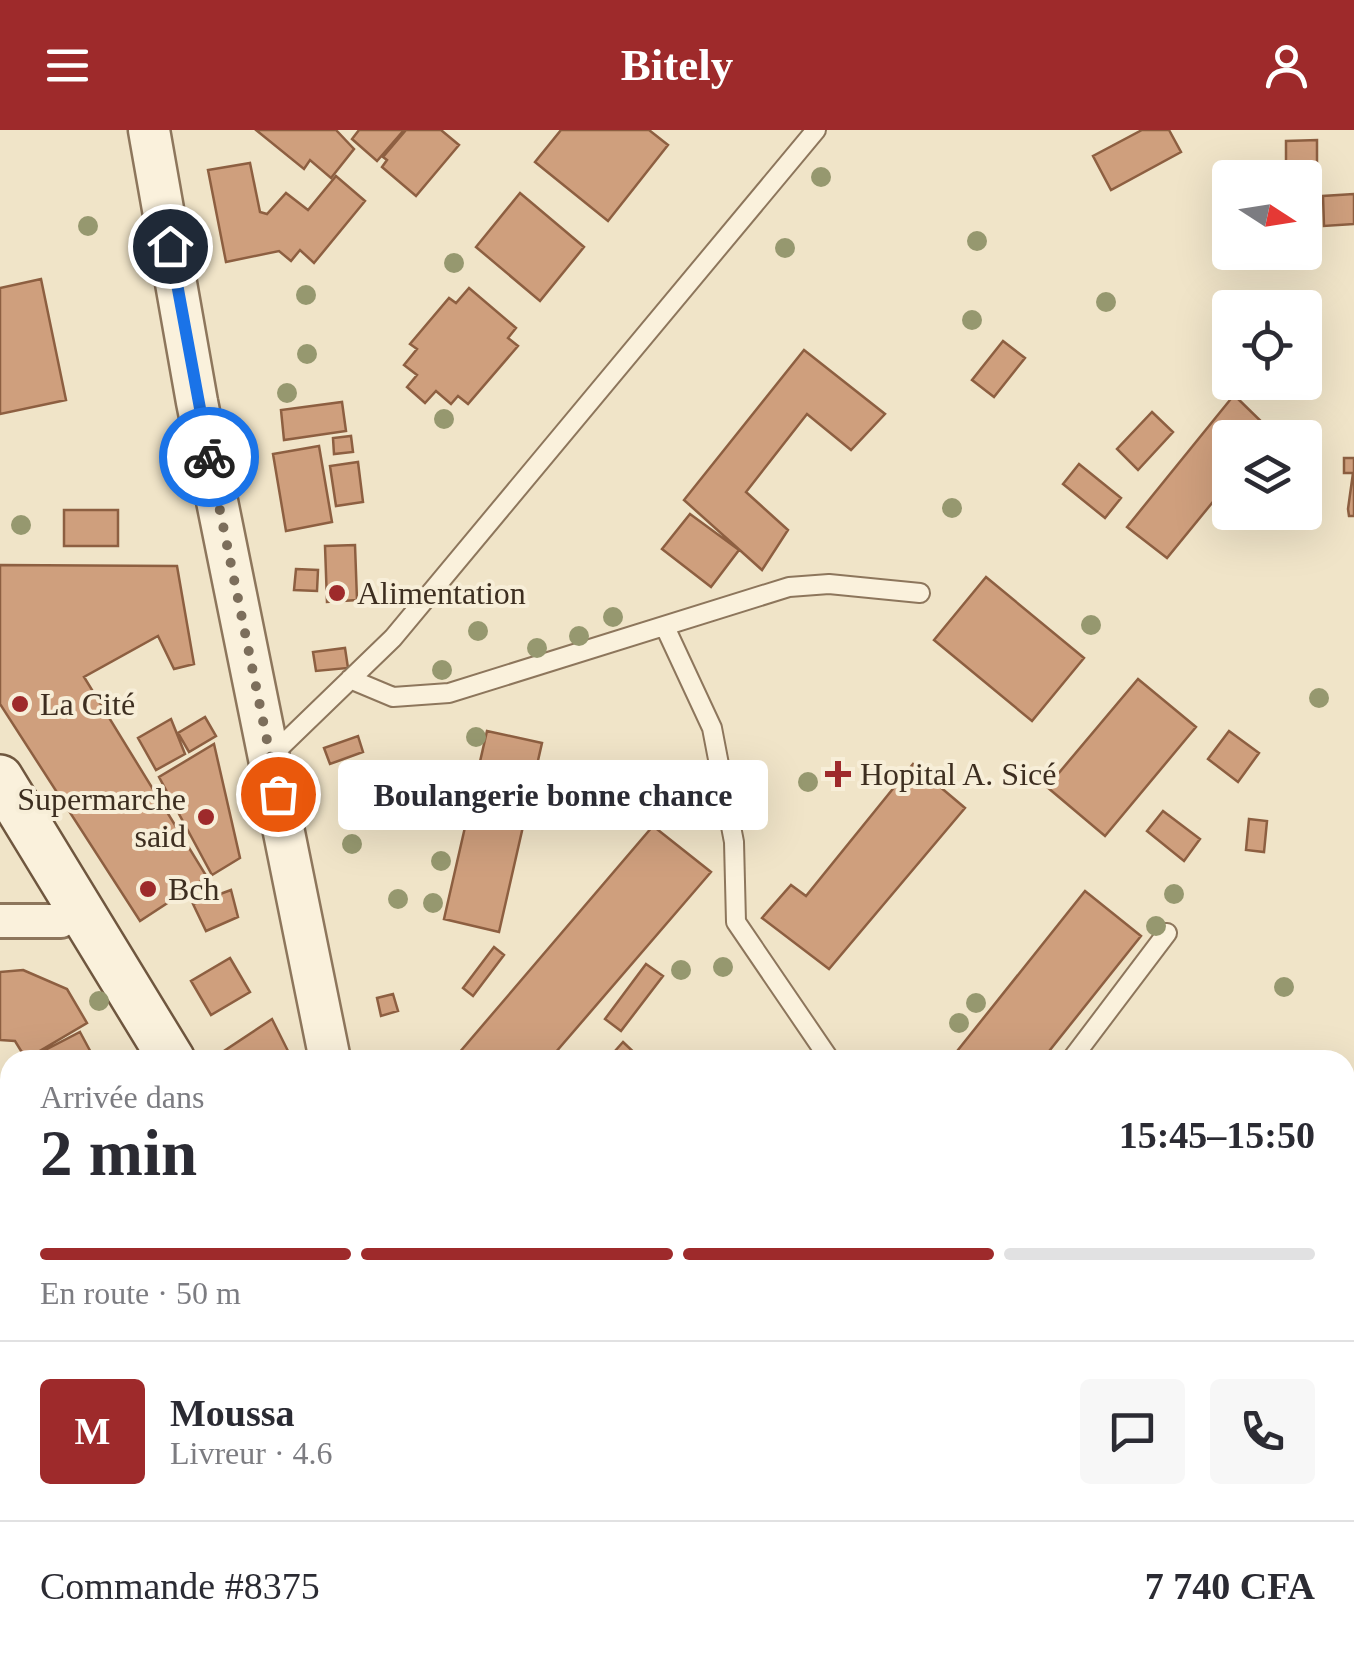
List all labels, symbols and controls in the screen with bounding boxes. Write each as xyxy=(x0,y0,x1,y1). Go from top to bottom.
icon: menu xyxy=(40,38,95,93)
icon: person xyxy=(1259,38,1314,93)
text: Bitely xyxy=(621,40,733,90)
north arrow xyxy=(1212,160,1322,270)
map controls xyxy=(1212,160,1322,530)
pin xyxy=(128,204,213,289)
icon: home xyxy=(143,219,198,274)
button: locate xyxy=(1212,290,1322,400)
courier xyxy=(159,407,259,507)
button: layers xyxy=(1212,420,1322,530)
icon: bike xyxy=(182,430,237,485)
place label: Alimentation xyxy=(357,575,526,611)
marker: Alimentation xyxy=(326,582,348,604)
place label: La Cité xyxy=(40,686,135,722)
marker: La Cité xyxy=(9,693,31,715)
pin xyxy=(236,752,321,837)
place label: Hopital A. Sicé xyxy=(860,756,1056,792)
callout: Boulangerie bonne chance xyxy=(338,759,768,829)
marker: Hopital A. Sicé xyxy=(825,761,851,787)
icon: bag xyxy=(251,767,306,822)
text: Boulangerie bonne chance xyxy=(373,777,733,813)
place label: Supermarche said xyxy=(17,781,186,854)
marker: Supermarche said xyxy=(195,806,217,828)
place label: Bch xyxy=(168,871,220,907)
marker: Bch xyxy=(137,878,159,900)
text: Arrivée dans xyxy=(40,1079,204,1115)
text: 15:45–15:50 xyxy=(1119,1114,1315,1156)
text: 2 min xyxy=(40,1117,197,1189)
text: En route · 50 m xyxy=(40,1275,241,1311)
button: chat xyxy=(1080,1379,1185,1484)
button: phone xyxy=(1210,1379,1315,1484)
text: Moussa xyxy=(170,1392,295,1434)
text: M xyxy=(75,1410,110,1452)
text: Livreur · 4.6 xyxy=(170,1435,333,1471)
text: Commande #8375 xyxy=(40,1565,320,1607)
text: 7 740 CFA xyxy=(1145,1565,1315,1607)

